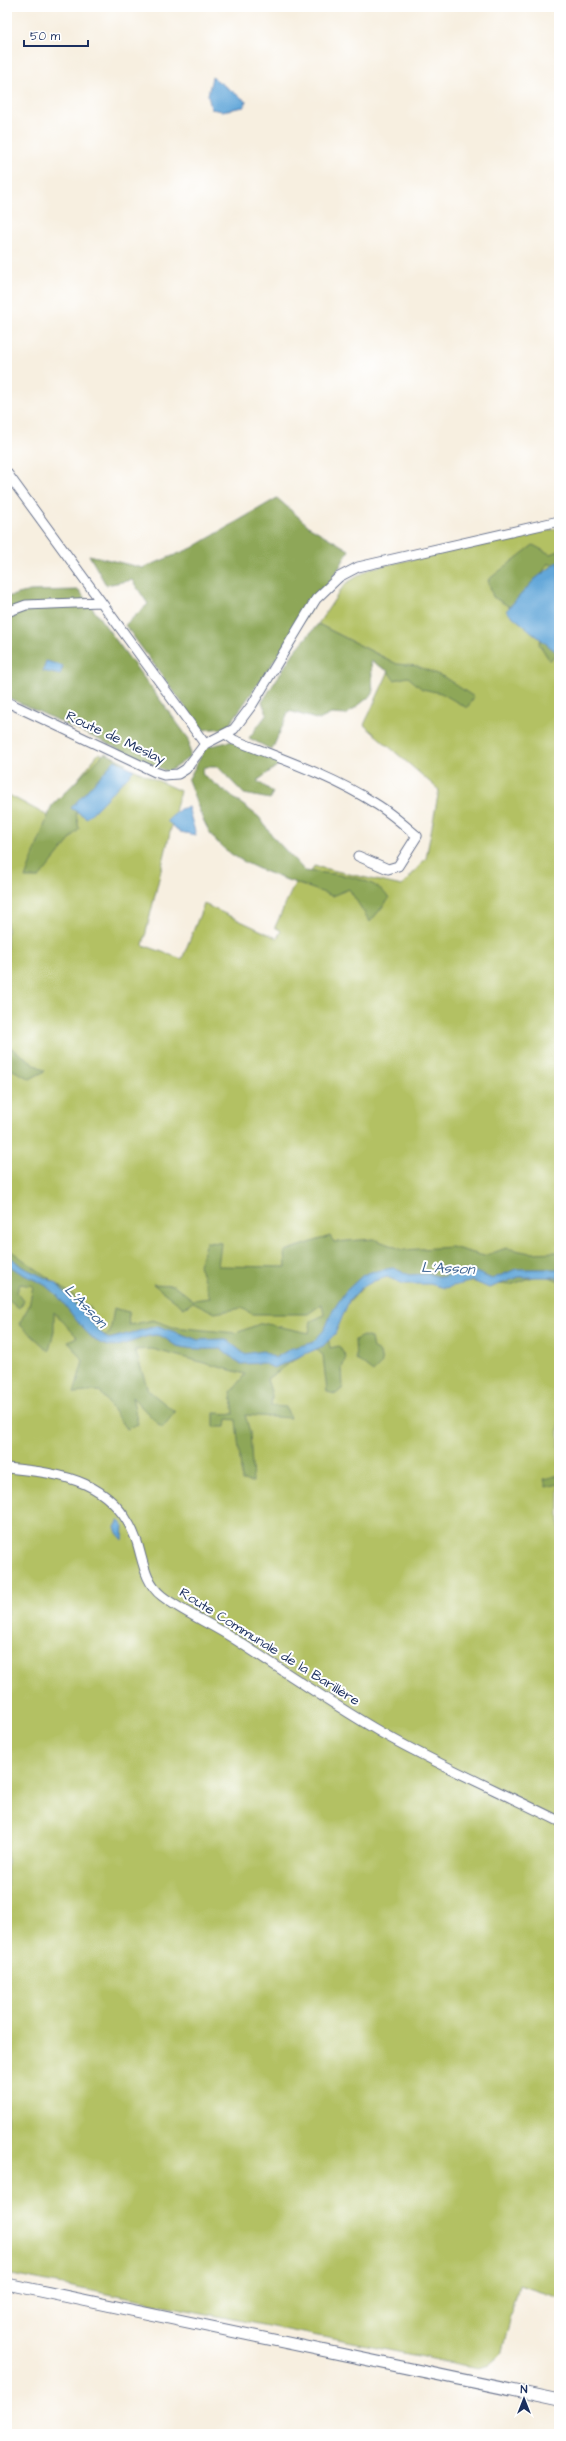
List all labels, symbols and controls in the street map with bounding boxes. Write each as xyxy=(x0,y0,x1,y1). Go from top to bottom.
scale bar xyxy=(24,22,88,48)
text: 50 m xyxy=(30,28,61,45)
street label: Route de Meslay xyxy=(63,706,169,770)
water label: L'Asson xyxy=(421,1257,477,1280)
water label: L'Asson xyxy=(60,1280,113,1334)
street label: Route Communale de la Barillère xyxy=(175,1583,364,1711)
north arrow xyxy=(504,2379,544,2419)
text: N xyxy=(521,2382,528,2397)

